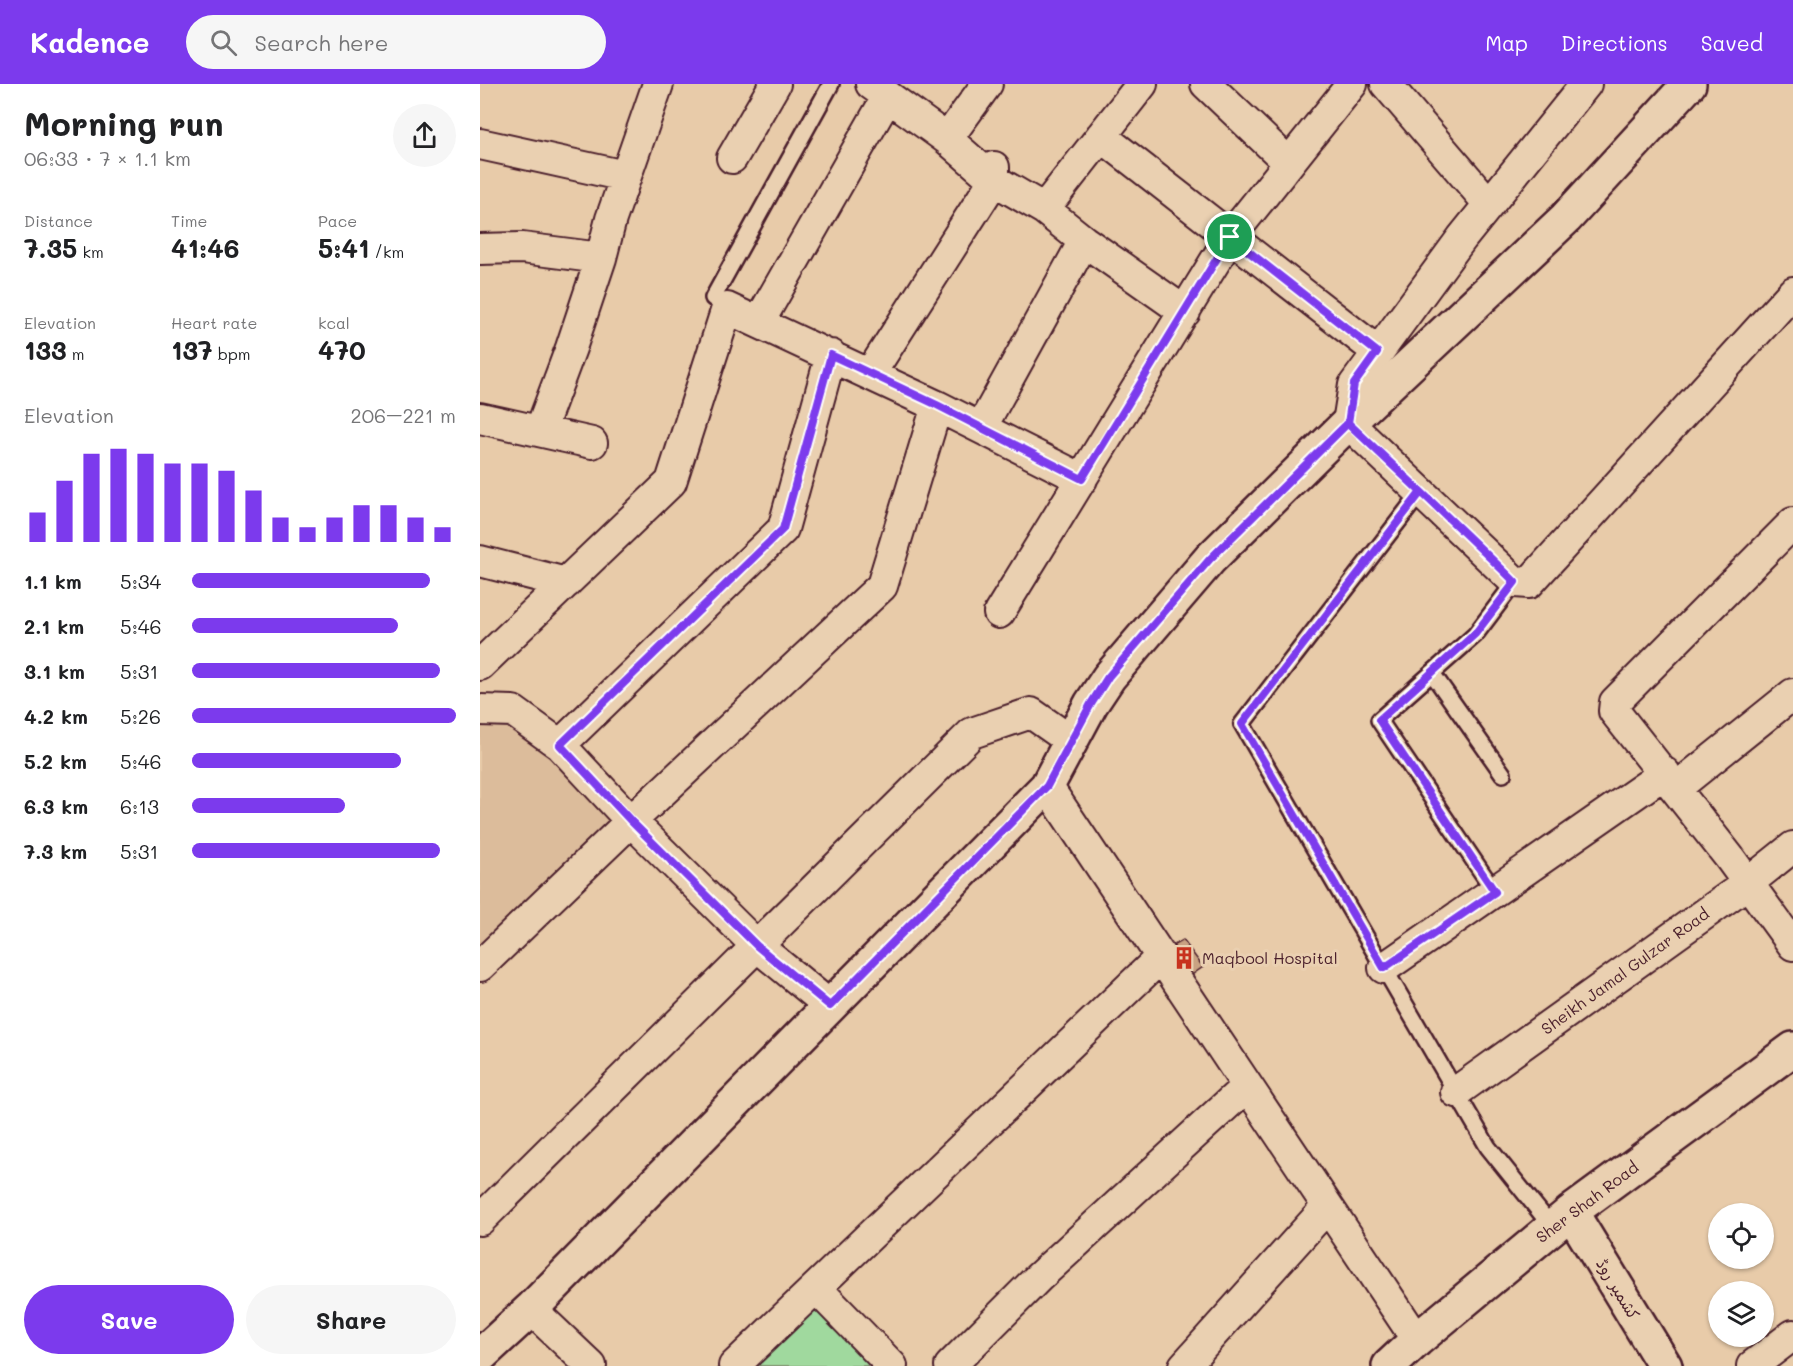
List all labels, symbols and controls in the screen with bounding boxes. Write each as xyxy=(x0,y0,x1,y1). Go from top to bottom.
search box xyxy=(186,15,606,69)
text: Kadence xyxy=(30,24,150,60)
icon: search xyxy=(207,26,240,59)
text: Search here xyxy=(255,28,388,57)
text: Map xyxy=(1485,29,1528,56)
text: Directions xyxy=(1561,29,1668,56)
text: Saved xyxy=(1701,29,1763,56)
text: Morning run xyxy=(24,101,224,144)
button: share xyxy=(393,104,456,167)
text: 06:33 · 7 × 1.1 km xyxy=(24,145,191,171)
text: Distance xyxy=(24,210,93,231)
text: Time xyxy=(171,210,207,231)
text: Pace xyxy=(318,210,357,231)
pin xyxy=(1204,211,1255,262)
icon: arrive xyxy=(1213,220,1246,253)
text: 7.35 xyxy=(24,231,77,265)
text: 41:46 xyxy=(171,231,239,265)
text: 5:41 xyxy=(318,231,369,265)
text: km xyxy=(77,241,104,262)
text: /km xyxy=(369,241,404,262)
text: Elevation xyxy=(24,312,96,333)
text: Heart rate xyxy=(171,312,257,333)
text: kcal xyxy=(318,312,350,333)
text: 133 xyxy=(24,333,67,367)
text: 137 xyxy=(171,333,213,367)
text: 470 xyxy=(318,333,366,367)
text: m xyxy=(67,343,85,364)
text: bpm xyxy=(213,343,251,364)
text: Elevation xyxy=(24,402,114,428)
text: 206–221 m xyxy=(351,402,456,428)
text: 1.1 km xyxy=(24,568,82,594)
text: 5:34 xyxy=(120,568,161,594)
text: 2.1 km xyxy=(24,613,84,639)
text: 5:46 xyxy=(120,613,162,639)
text: 3.1 km xyxy=(24,658,85,684)
text: 5:31 xyxy=(120,658,159,684)
text: 4.2 km xyxy=(24,703,88,729)
text: 5:26 xyxy=(120,703,161,729)
text: 5.2 km xyxy=(24,748,87,774)
text: 5:46 xyxy=(120,748,162,774)
text: 6.3 km xyxy=(24,793,88,819)
text: 6:13 xyxy=(120,793,159,819)
text: 7.3 km xyxy=(24,838,87,864)
text: 5:31 xyxy=(120,838,159,864)
street label: Sheikh Jamal Gulzar Road xyxy=(1537,903,1713,1039)
building icon: Maqbool Hospital xyxy=(1171,945,1197,971)
place label: Maqbool Hospital xyxy=(1202,947,1338,968)
street label: Sher Shah Road xyxy=(1531,1156,1642,1247)
map controls xyxy=(1708,1203,1774,1347)
button: locate xyxy=(1708,1203,1774,1269)
street label: کشمیر روڈ xyxy=(1592,1254,1645,1323)
button: layers xyxy=(1708,1281,1774,1347)
button: Save xyxy=(24,1285,234,1354)
button: Share xyxy=(246,1285,456,1354)

